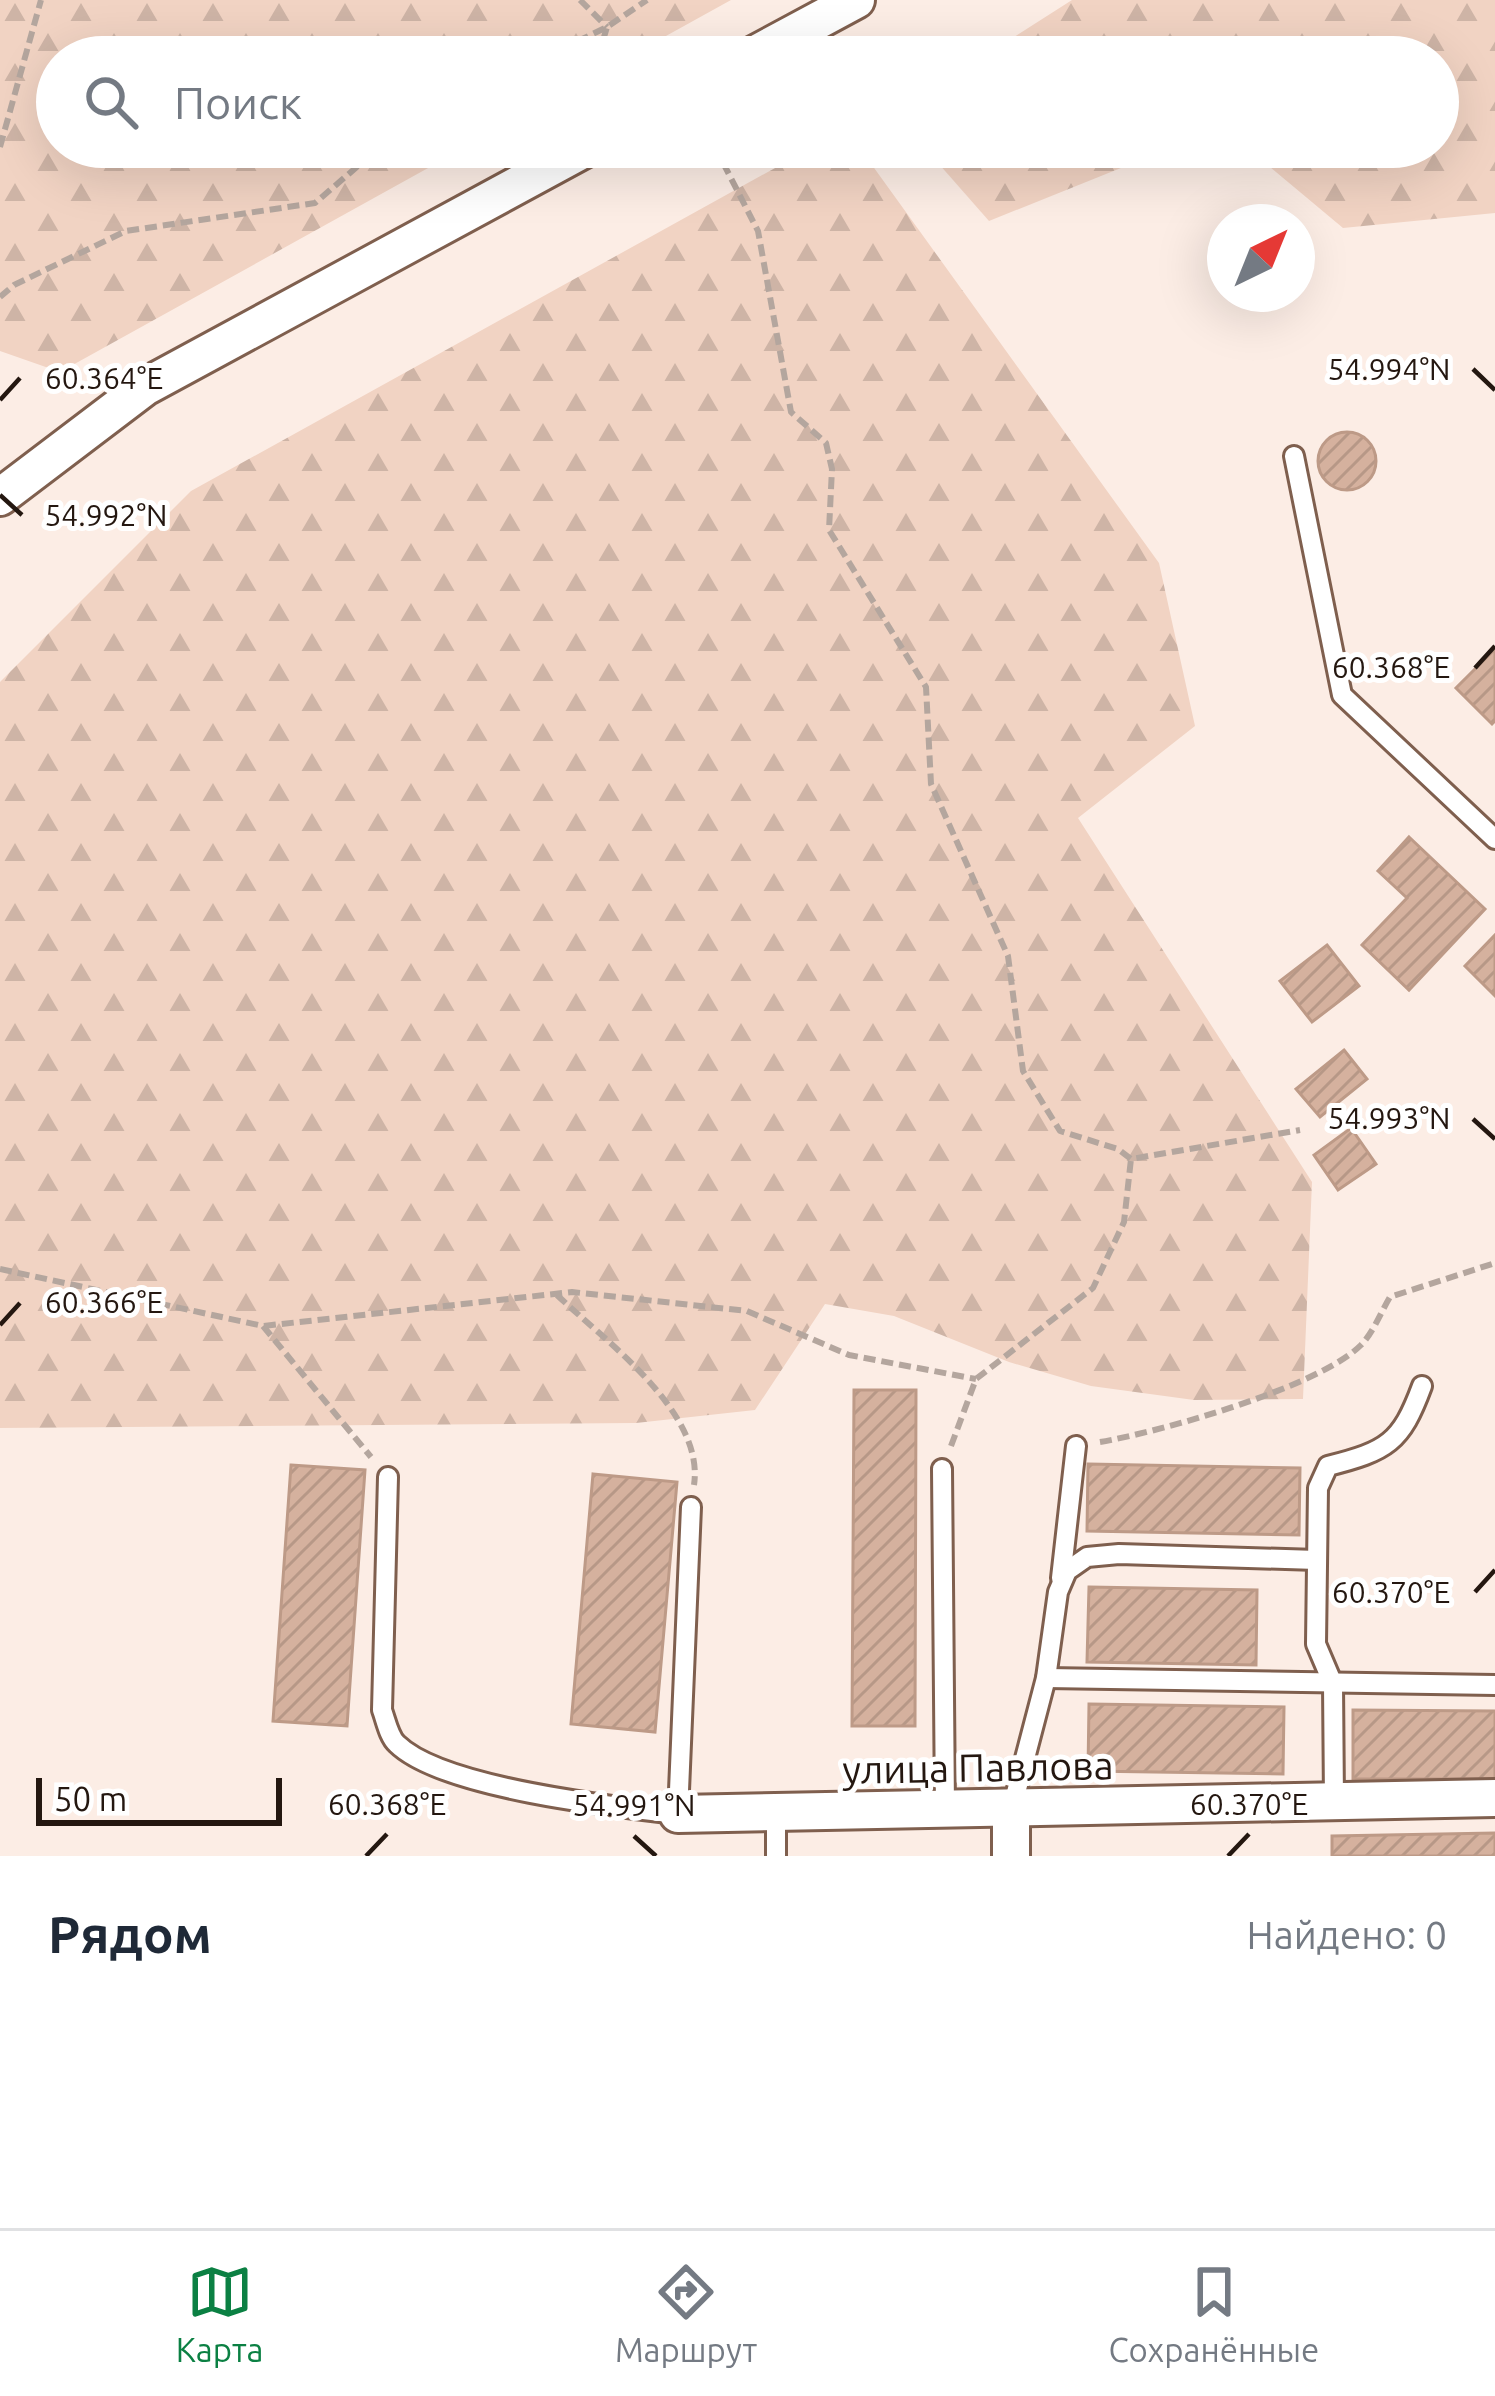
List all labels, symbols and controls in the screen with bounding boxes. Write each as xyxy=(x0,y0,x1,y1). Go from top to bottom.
search box xyxy=(36,36,1459,168)
icon: search xyxy=(78,69,144,135)
text: Поиск xyxy=(174,77,302,128)
north arrow xyxy=(1207,204,1315,312)
text: 54.994°N xyxy=(1327,352,1451,386)
text: 60.364°E xyxy=(45,361,163,395)
text: 54.992°N xyxy=(44,498,168,532)
text: 60.368°E xyxy=(1332,650,1450,684)
text: 54.993°N xyxy=(1327,1101,1451,1135)
text: 60.366°E xyxy=(45,1285,163,1319)
text: 60.370°E xyxy=(1332,1575,1450,1609)
street label: улица Павлова xyxy=(842,1743,1114,1791)
scale bar xyxy=(36,1772,282,1825)
text: 50 m xyxy=(54,1780,127,1817)
text: 60.368°E xyxy=(328,1787,446,1821)
text: 60.370°E xyxy=(1190,1787,1308,1821)
text: 54.991°N xyxy=(572,1788,696,1822)
text: Рядом xyxy=(48,1905,212,1963)
text: Найдено: 0 xyxy=(1247,1913,1447,1956)
tab: Карта xyxy=(176,2259,264,2368)
tab: Маршрут xyxy=(615,2259,757,2368)
tab: Сохранённые xyxy=(1108,2259,1319,2368)

